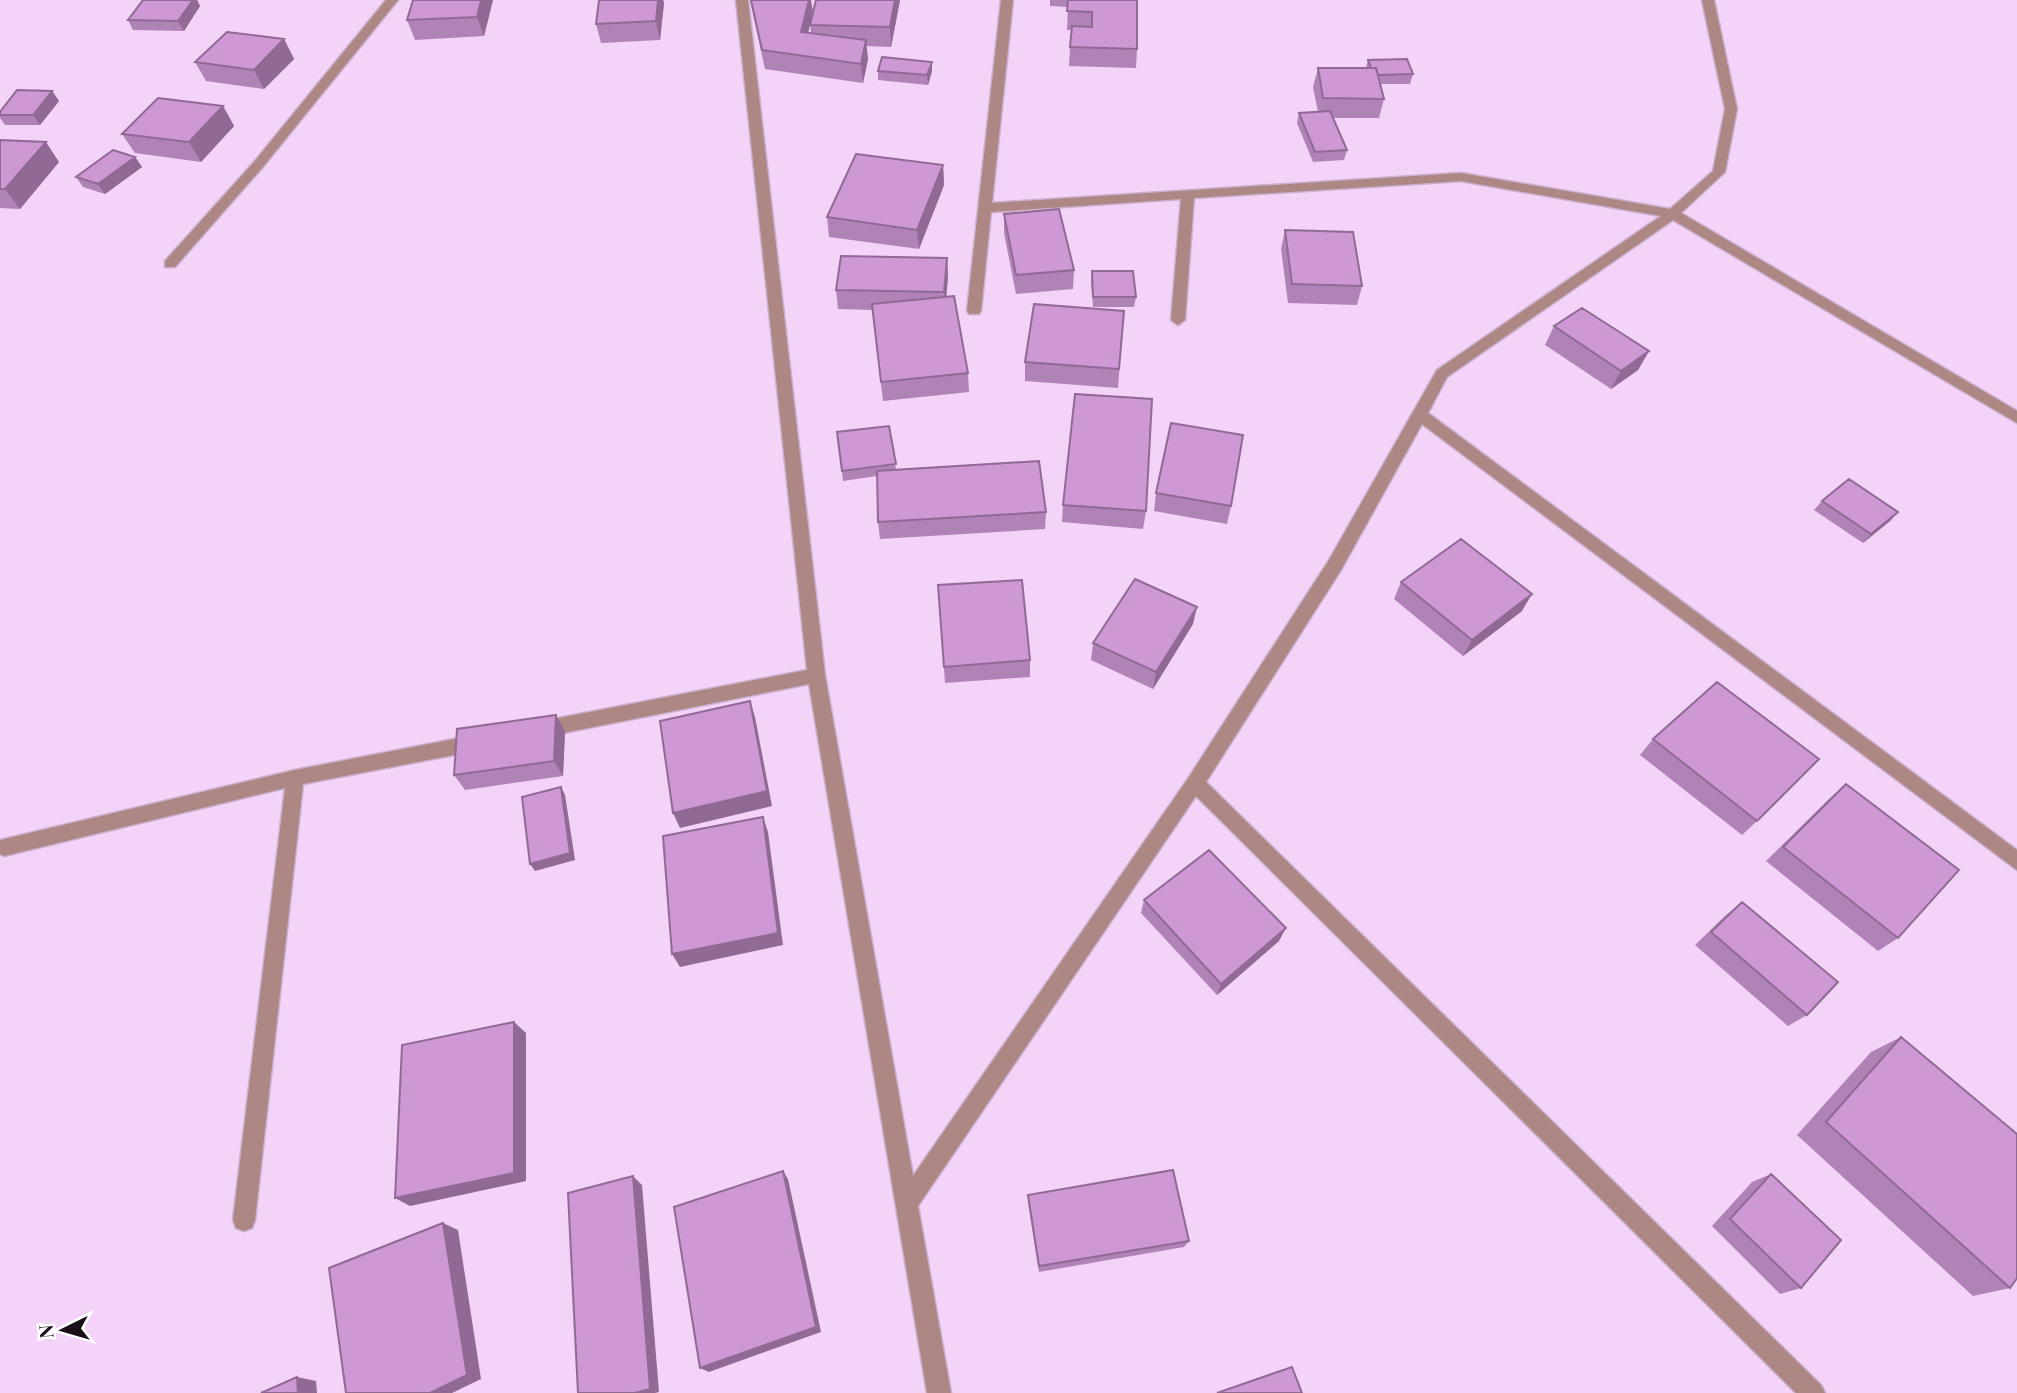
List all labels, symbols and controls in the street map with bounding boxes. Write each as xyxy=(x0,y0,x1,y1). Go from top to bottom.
north arrow xyxy=(28,1295,98,1365)
text: N xyxy=(31,1323,59,1340)

